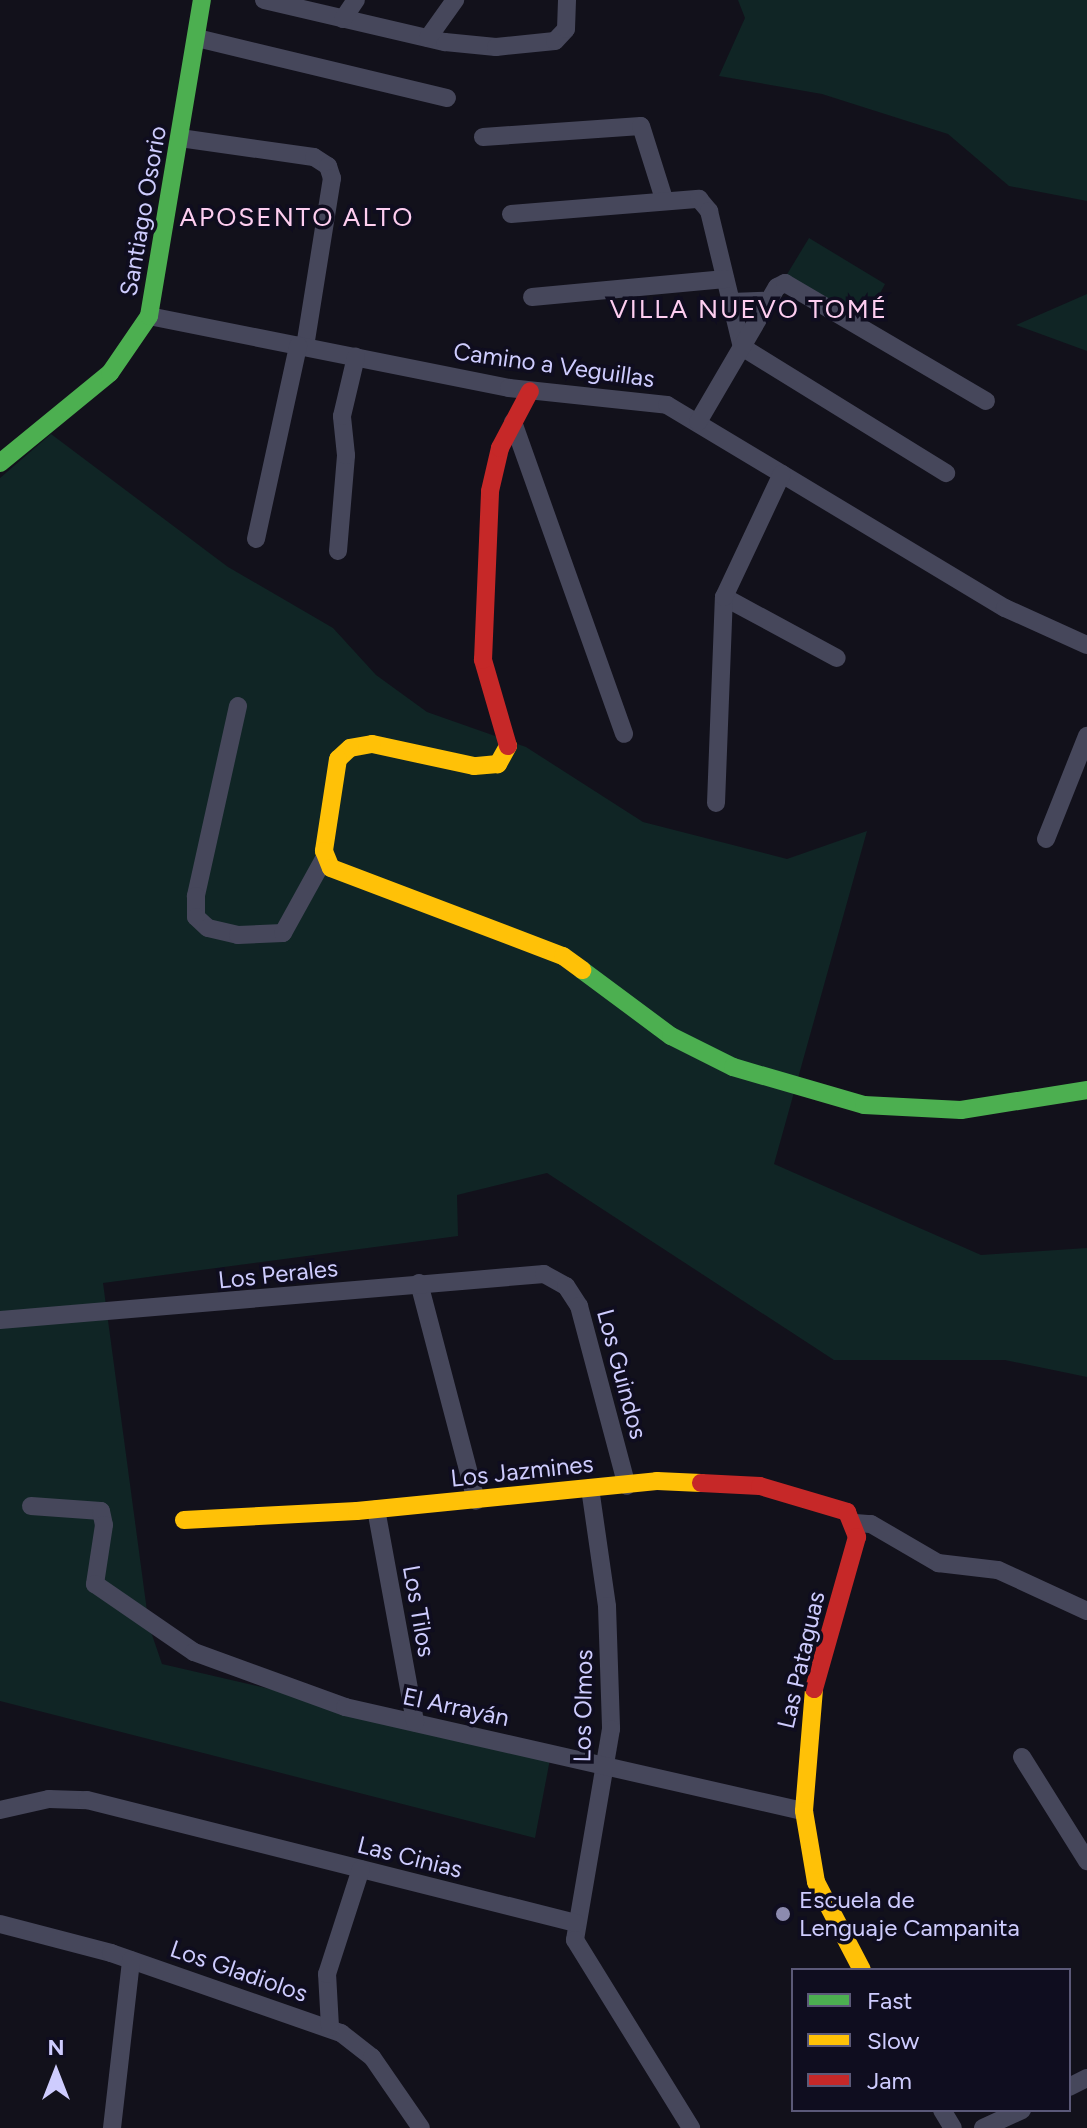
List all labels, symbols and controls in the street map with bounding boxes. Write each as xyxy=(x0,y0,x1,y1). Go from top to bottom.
street label: Santiago Osorio xyxy=(114,124,172,298)
district label: APOSENTO ALTO xyxy=(180,202,414,234)
district label: VILLA NUEVO TOMÉ xyxy=(610,294,888,326)
street label: Camino a Veguillas xyxy=(452,337,656,393)
street label: Los Perales xyxy=(217,1253,339,1295)
street label: Los Guindos xyxy=(591,1306,653,1442)
street label: Los Jazmines xyxy=(449,1449,595,1493)
street label: Los Tilos xyxy=(397,1563,441,1659)
street label: Las Pataguas xyxy=(771,1589,831,1731)
street label: Los Olmos xyxy=(568,1649,598,1763)
street label: El Arrayán xyxy=(400,1682,512,1732)
street label: Las Cinias xyxy=(355,1830,465,1884)
place label: Escuela de Lenguaje Campanita xyxy=(799,1886,1020,1942)
marker: Escuela de Lenguaje Campanita xyxy=(774,1905,792,1923)
street label: Los Gladiolos xyxy=(167,1934,311,2008)
legend xyxy=(791,1968,1071,2112)
text: Fast xyxy=(867,1986,912,2015)
text: Slow xyxy=(867,2026,919,2055)
north arrow xyxy=(16,2032,96,2112)
text: N xyxy=(47,2034,65,2061)
text: Jam xyxy=(867,2066,912,2095)

